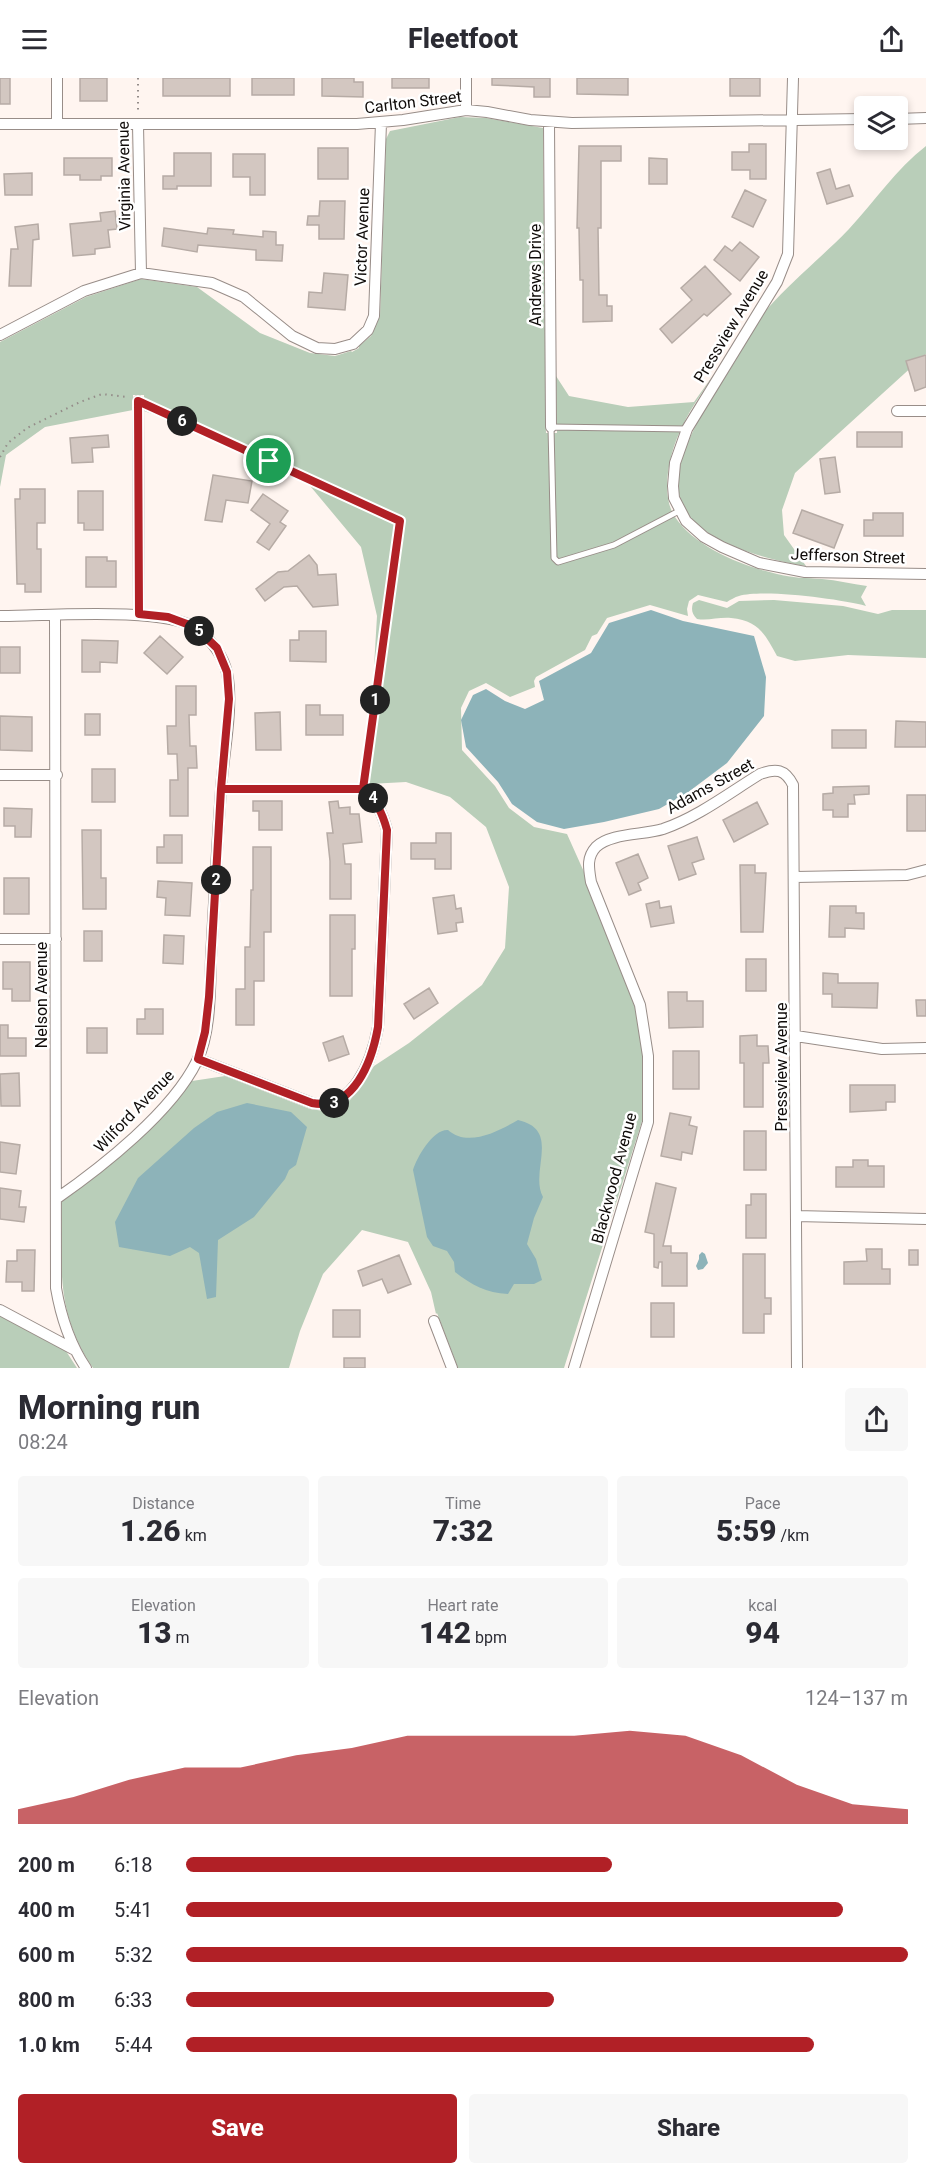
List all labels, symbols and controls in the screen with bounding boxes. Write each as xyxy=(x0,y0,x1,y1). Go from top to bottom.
icon: menu xyxy=(18,23,51,56)
text: Fleetfoot xyxy=(408,23,518,55)
icon: share xyxy=(875,23,908,56)
street label: Carlton Street xyxy=(363,87,463,117)
map controls xyxy=(854,96,908,150)
button: layers xyxy=(854,96,908,150)
street label: Virginia Avenue xyxy=(114,121,134,231)
street label: Victor Avenue xyxy=(351,188,373,286)
street label: Andrews Drive xyxy=(526,224,545,326)
street label: Pressview Avenue xyxy=(690,266,772,386)
pin: 6 xyxy=(167,406,197,436)
text: 6 xyxy=(177,411,187,430)
pin xyxy=(243,435,294,486)
icon: arrive xyxy=(252,444,285,477)
street label: Jefferson Street xyxy=(790,545,906,567)
pin: 5 xyxy=(184,616,214,646)
text: 5 xyxy=(194,621,204,640)
pin: 1 xyxy=(360,685,390,715)
text: 1 xyxy=(370,690,380,709)
street label: Adams Street xyxy=(663,754,757,818)
pin: 4 xyxy=(358,783,388,813)
text: 4 xyxy=(368,788,378,807)
pin: 2 xyxy=(201,865,231,895)
text: 2 xyxy=(211,870,221,889)
street label: Nelson Avenue xyxy=(32,942,51,1048)
street label: Pressview Avenue xyxy=(772,1003,791,1131)
street label: Wilford Avenue xyxy=(90,1066,178,1156)
pin: 3 xyxy=(319,1088,349,1118)
text: 3 xyxy=(329,1093,339,1112)
street label: Blackwood Avenue xyxy=(587,1111,641,1245)
text: Morning run xyxy=(18,1388,200,1427)
button: share xyxy=(845,1388,908,1451)
text: 08:24 xyxy=(18,1430,68,1454)
text: Distance xyxy=(132,1494,194,1513)
text: Time xyxy=(445,1494,481,1513)
text: Pace xyxy=(745,1494,780,1513)
text: 1.26 xyxy=(120,1513,181,1548)
text: 7:32 xyxy=(433,1513,493,1548)
text: 5:59 xyxy=(716,1513,777,1548)
text: km xyxy=(181,1526,207,1545)
text: /km xyxy=(777,1526,809,1545)
text: Elevation xyxy=(131,1596,196,1615)
text: Heart rate xyxy=(427,1596,499,1615)
text: kcal xyxy=(748,1596,777,1615)
text: 13 xyxy=(137,1615,172,1650)
text: 142 xyxy=(419,1615,471,1650)
text: 94 xyxy=(745,1615,780,1650)
text: m xyxy=(172,1628,190,1647)
text: bpm xyxy=(471,1628,507,1647)
text: Elevation xyxy=(18,1686,99,1710)
text: 124–137 m xyxy=(805,1686,908,1710)
text: 200 m xyxy=(18,1853,75,1877)
text: 6:18 xyxy=(114,1853,153,1877)
text: 400 m xyxy=(18,1898,75,1922)
text: 5:41 xyxy=(114,1898,153,1922)
text: 600 m xyxy=(18,1943,75,1967)
text: 5:32 xyxy=(114,1943,153,1967)
text: 800 m xyxy=(18,1988,75,2012)
text: 6:33 xyxy=(114,1988,153,2012)
text: 1.0 km xyxy=(18,2033,80,2057)
text: 5:44 xyxy=(114,2033,153,2057)
button: Save xyxy=(18,2094,457,2163)
button: Share xyxy=(469,2094,908,2163)

